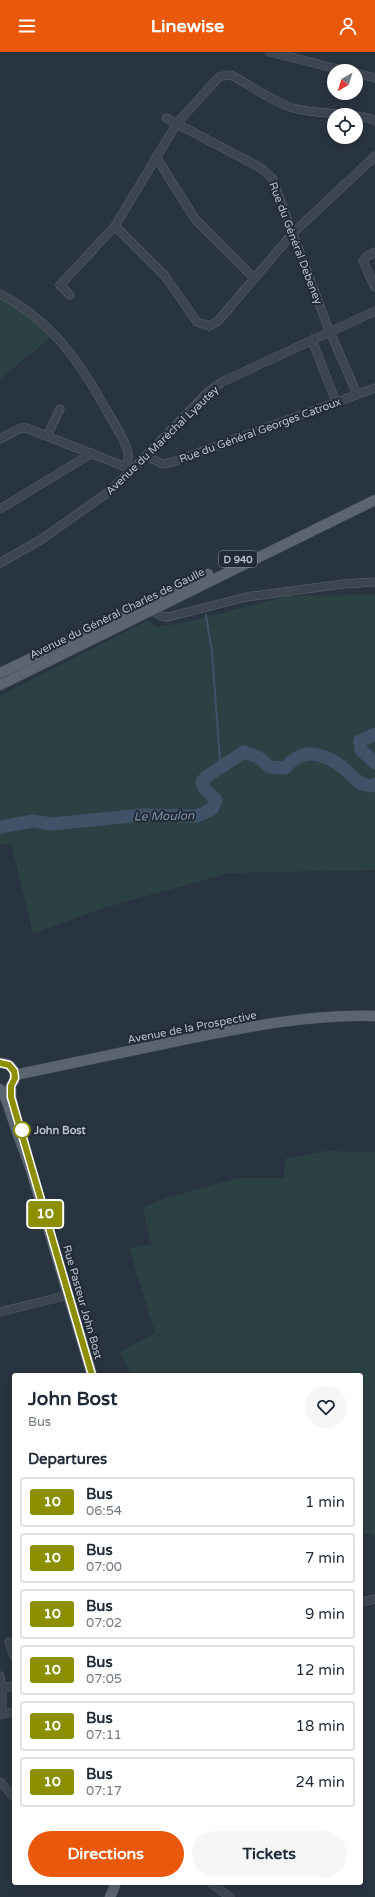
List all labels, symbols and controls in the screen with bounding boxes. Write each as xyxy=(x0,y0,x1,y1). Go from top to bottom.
icon: menu xyxy=(16,15,38,37)
text: Linewise xyxy=(151,15,224,37)
icon: person xyxy=(337,15,359,37)
north arrow xyxy=(327,64,363,100)
map controls xyxy=(327,64,363,144)
button: locate xyxy=(327,108,363,144)
street label: Rue du Général Debeney xyxy=(266,180,325,306)
street label: Avenue du Maréchal Lyautey xyxy=(103,383,221,498)
street label: Rue du Général Georges Catroux xyxy=(177,395,343,466)
road number: D 940 xyxy=(219,551,257,567)
street label: Avenue du Général Charles de Gaulle xyxy=(28,565,207,662)
water label: Le Moulon xyxy=(134,808,195,824)
street label: Avenue de la Prospective xyxy=(126,1009,258,1046)
marker: John Bost xyxy=(13,1121,31,1139)
place label: John Bost xyxy=(33,1124,87,1137)
line badge: 10 xyxy=(27,1201,63,1227)
text: 10 xyxy=(36,1205,54,1222)
street label: Rue Pasteur John Bost xyxy=(60,1244,105,1361)
button: heart xyxy=(305,1386,347,1428)
text: John Bost xyxy=(28,1388,117,1410)
text: Bus xyxy=(28,1414,51,1430)
text: Departures xyxy=(28,1450,107,1468)
text: Bus xyxy=(86,1485,113,1503)
text: 10 xyxy=(43,1493,61,1510)
text: 1 min xyxy=(305,1493,345,1511)
text: 06:54 xyxy=(86,1503,122,1519)
text: Bus xyxy=(86,1541,113,1559)
text: 10 xyxy=(43,1549,61,1566)
text: 7 min xyxy=(305,1549,345,1567)
text: 07:00 xyxy=(86,1559,122,1575)
text: Bus xyxy=(86,1597,113,1615)
text: 10 xyxy=(43,1605,61,1622)
text: 9 min xyxy=(305,1605,345,1623)
text: 07:02 xyxy=(86,1615,122,1631)
text: Bus xyxy=(86,1653,113,1671)
text: 10 xyxy=(43,1661,61,1678)
text: 12 min xyxy=(296,1661,345,1679)
text: 07:05 xyxy=(86,1671,122,1687)
text: Bus xyxy=(86,1709,113,1727)
text: 10 xyxy=(43,1717,61,1734)
text: 18 min xyxy=(296,1717,345,1735)
text: 07:11 xyxy=(86,1727,122,1743)
text: Bus xyxy=(86,1765,113,1783)
text: 10 xyxy=(43,1773,61,1790)
text: 24 min xyxy=(296,1773,345,1791)
text: 07:17 xyxy=(86,1783,122,1799)
button: Directions xyxy=(28,1831,184,1877)
button: Tickets xyxy=(192,1831,347,1877)

